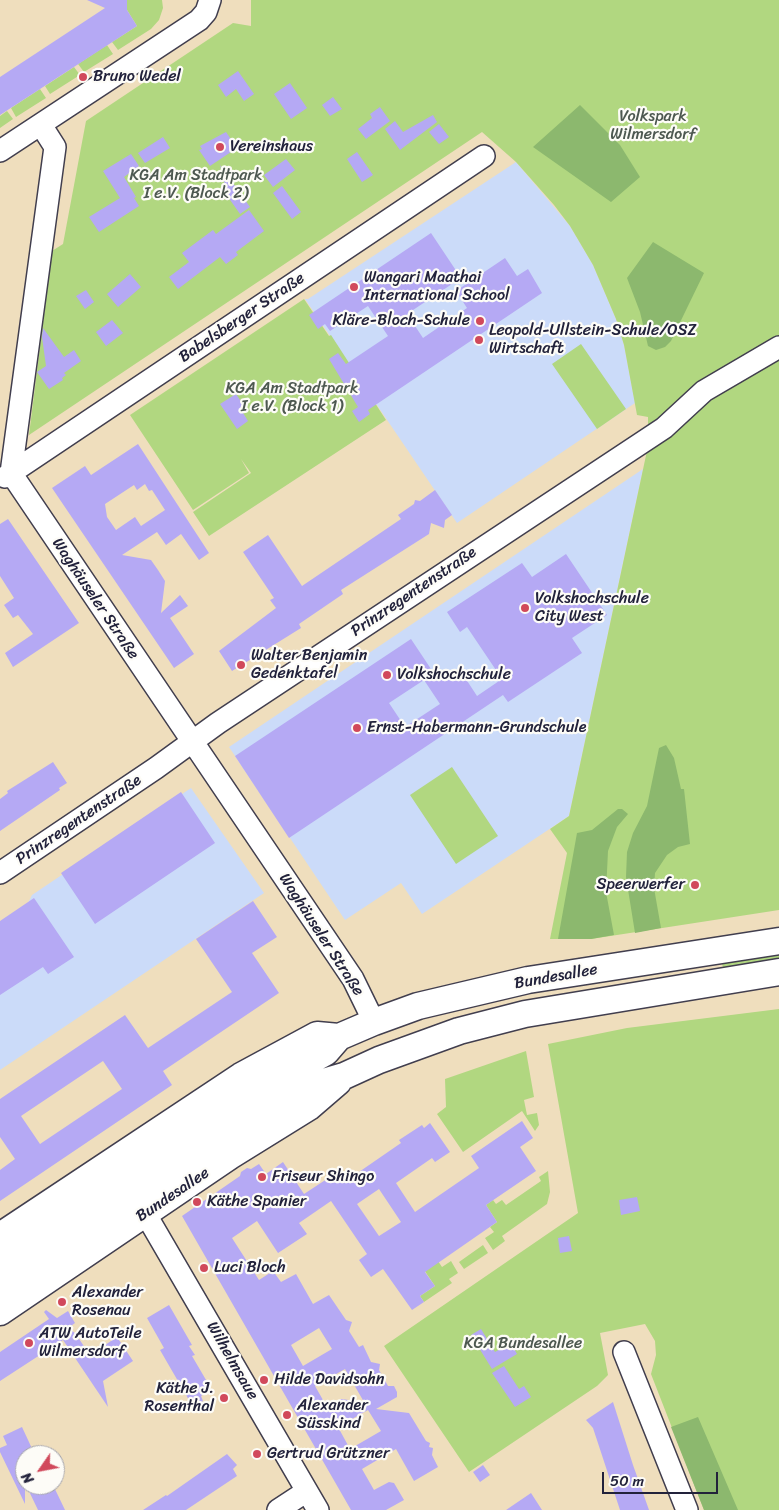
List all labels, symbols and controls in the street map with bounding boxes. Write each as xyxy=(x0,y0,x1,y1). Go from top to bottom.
place label: Bruno Wedel xyxy=(93,67,181,87)
marker: Bruno Wedel xyxy=(77,71,89,83)
park label: Volkspark Wilmersdorf xyxy=(610,107,696,145)
place label: Vereinshaus xyxy=(230,137,313,157)
marker: Vereinshaus xyxy=(214,141,226,153)
park label: KGA Am Stadtpark I e.V. (Block 2) xyxy=(130,166,262,204)
place label: Wangari Maathai International School xyxy=(364,268,510,306)
street label: Babelsberger Straße xyxy=(176,269,308,367)
marker: Wangari Maathai International School xyxy=(348,281,360,293)
place label: Kläre-Bloch-Schule xyxy=(332,311,470,331)
marker: Kläre-Bloch-Schule xyxy=(474,315,486,327)
place label: Leopold-Ullstein-Schule/OSZ Wirtschaft xyxy=(489,321,697,359)
marker: Leopold-Ullstein-Schule/OSZ Wirtschaft xyxy=(473,334,485,346)
park label: KGA Am Stadtpark I e.V. (Block 1) xyxy=(226,379,358,417)
street label: Waghäuseler Straße xyxy=(47,535,143,663)
street label: Prinzregentenstraße xyxy=(348,543,480,641)
place label: Volkshochschule City West xyxy=(535,589,649,627)
marker: Volkshochschule City West xyxy=(519,602,531,614)
place label: Walter Benjamin Gedenktafel xyxy=(251,646,367,684)
marker: Walter Benjamin Gedenktafel xyxy=(235,659,247,671)
place label: Volkshochschule xyxy=(397,665,511,685)
marker: Volkshochschule xyxy=(381,669,393,681)
place label: Ernst-Habermann-Grundschule xyxy=(367,718,587,738)
marker: Ernst-Habermann-Grundschule xyxy=(351,722,363,734)
street label: Prinzregentenstraße xyxy=(13,771,145,869)
street label: Waghäuseler Straße xyxy=(274,870,368,1000)
place label: Speerwerfer xyxy=(596,875,685,895)
marker: Speerwerfer xyxy=(689,879,701,891)
street label: Bundesallee xyxy=(513,960,599,994)
street label: Bundesallee xyxy=(133,1164,213,1226)
place label: Friseur Shingo xyxy=(272,1167,374,1187)
marker: Friseur Shingo xyxy=(256,1171,268,1183)
place label: Käthe Spanier xyxy=(207,1192,306,1212)
marker: Käthe Spanier xyxy=(191,1196,203,1208)
place label: Luci Bloch xyxy=(214,1258,286,1278)
marker: Luci Bloch xyxy=(198,1262,210,1274)
place label: Alexander Rosenau xyxy=(72,1283,143,1321)
marker: Alexander Rosenau xyxy=(56,1296,68,1308)
street label: Wilhelmsaue xyxy=(202,1319,262,1403)
place label: ATW AutoTeile Wilmersdorf xyxy=(39,1324,142,1362)
park label: KGA Bundesallee xyxy=(464,1334,582,1354)
marker: ATW AutoTeile Wilmersdorf xyxy=(23,1337,35,1349)
place label: Hilde Davidsohn xyxy=(274,1370,384,1390)
marker: Hilde Davidsohn xyxy=(258,1374,270,1386)
place label: Käthe J. Rosenthal xyxy=(145,1379,214,1417)
marker: Käthe J. Rosenthal xyxy=(218,1392,230,1404)
place label: Alexander Süsskind xyxy=(297,1396,368,1434)
marker: Alexander Süsskind xyxy=(281,1409,293,1421)
place label: Gertrud Grützner xyxy=(267,1444,390,1464)
north arrow xyxy=(15,1445,65,1495)
marker: Gertrud Grützner xyxy=(251,1448,263,1460)
scale bar xyxy=(604,1462,720,1494)
text: N xyxy=(15,1467,41,1489)
text: 50 m xyxy=(610,1468,644,1494)

